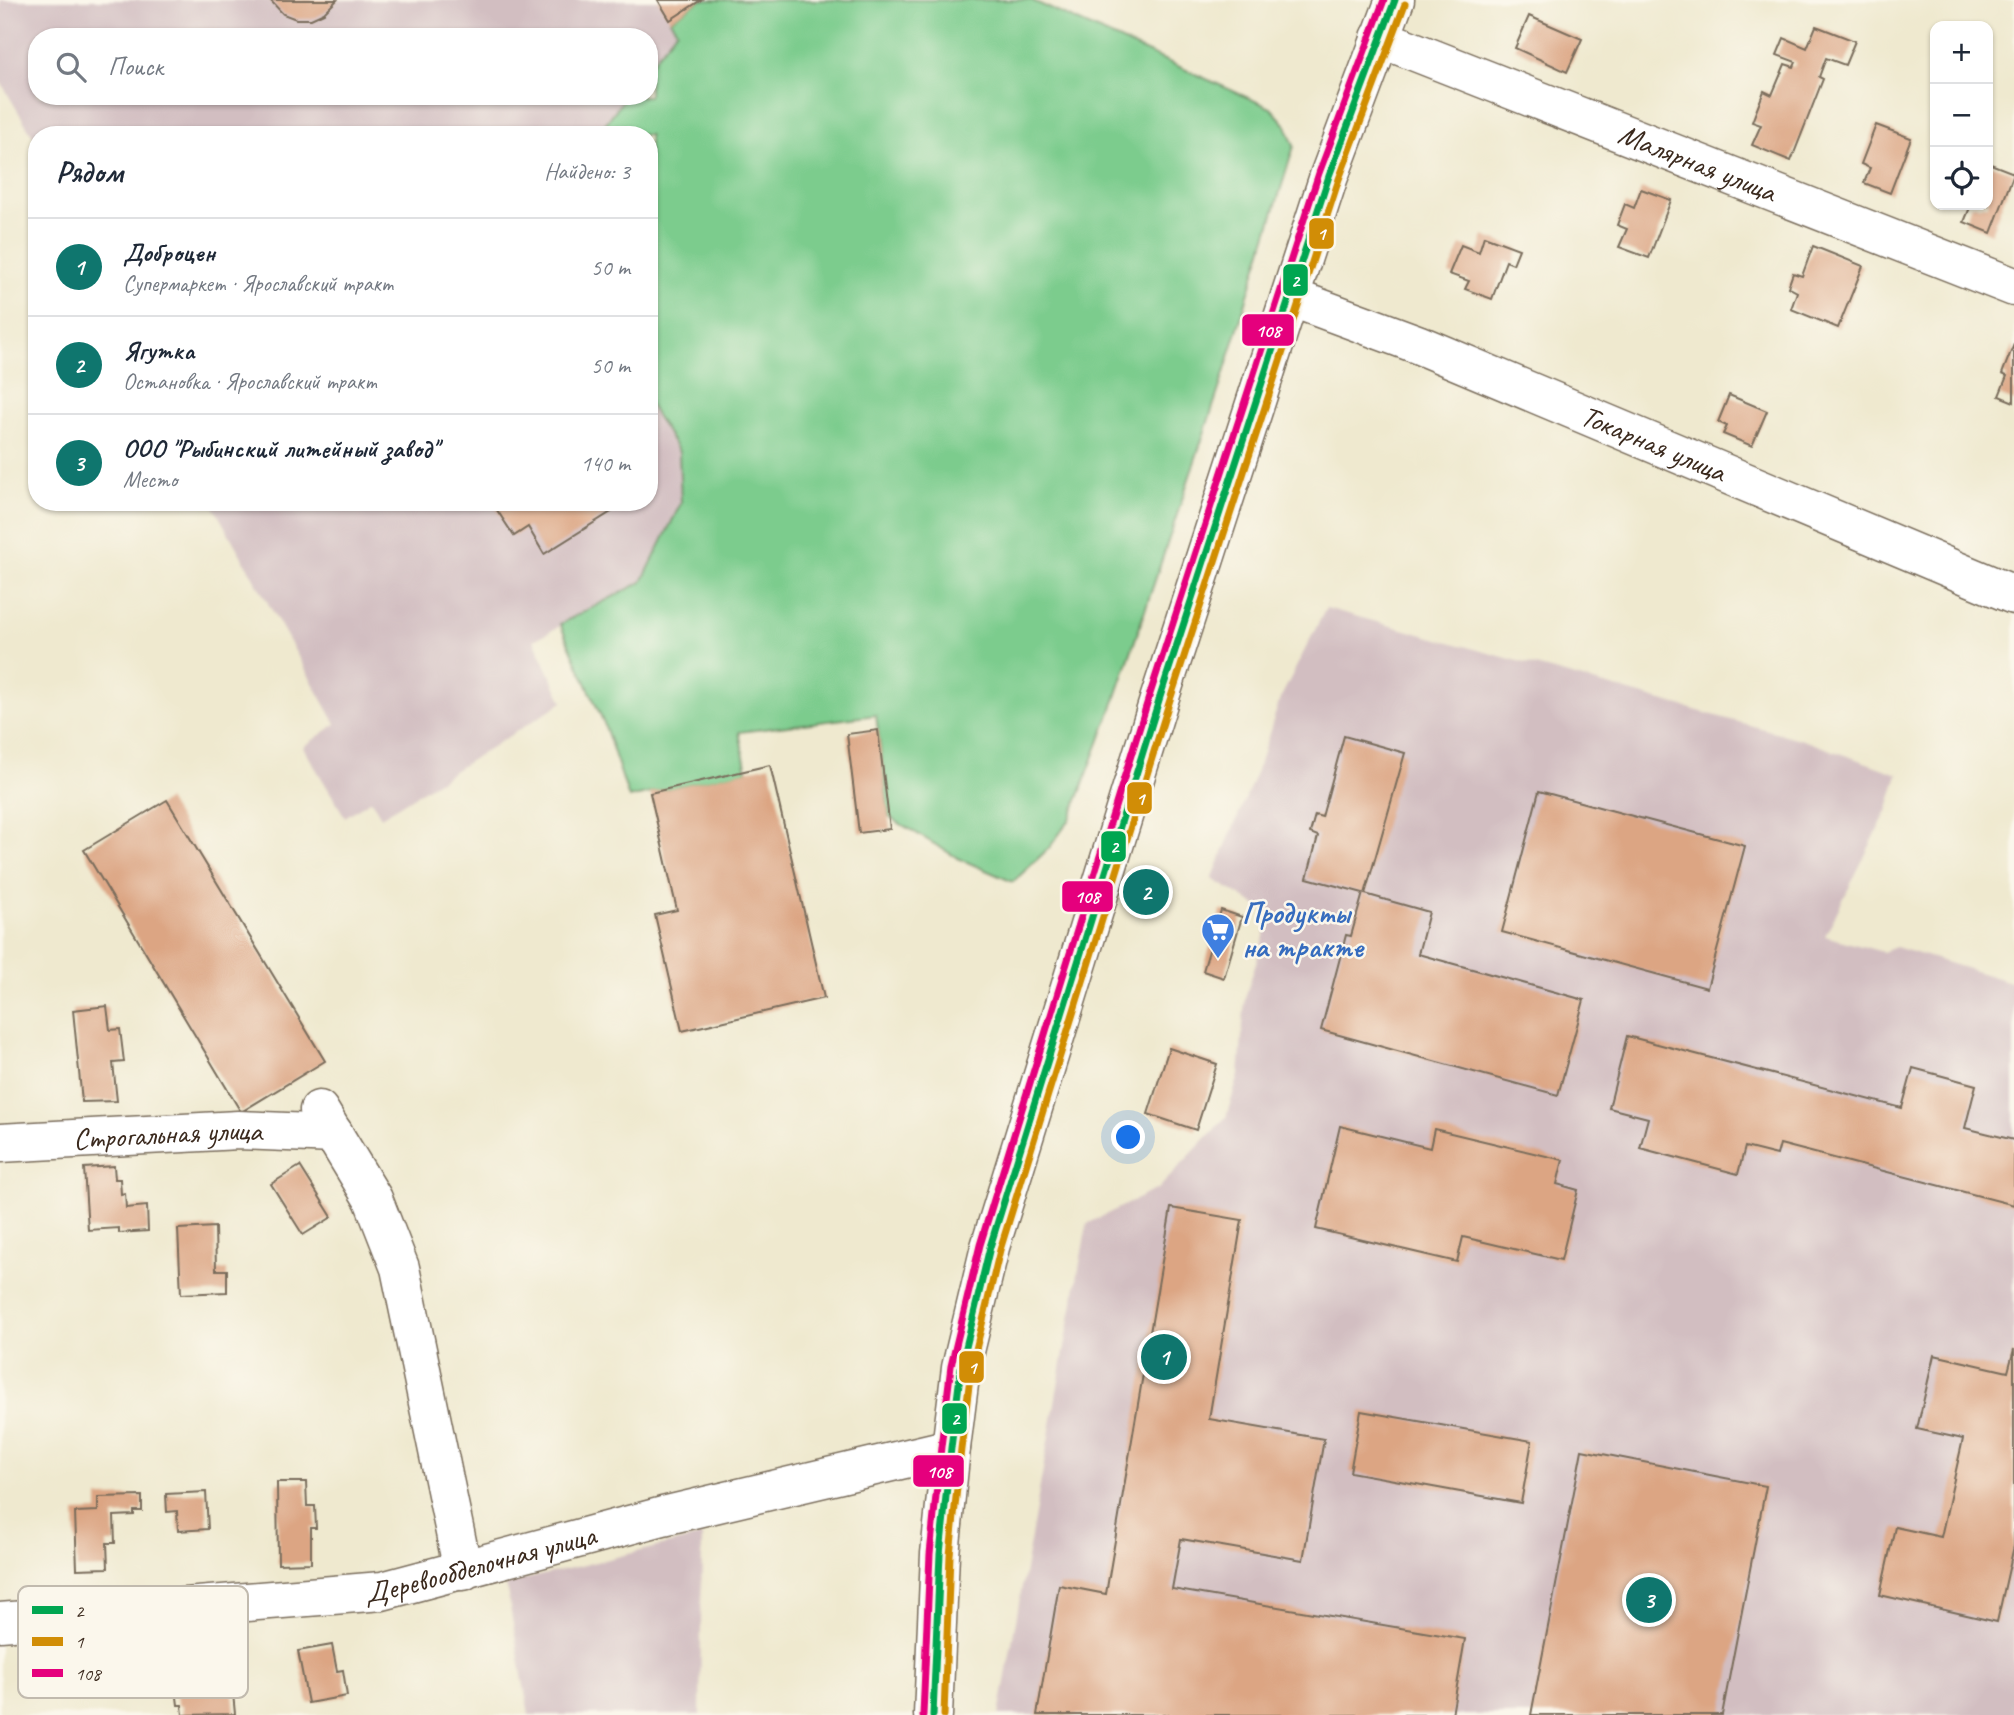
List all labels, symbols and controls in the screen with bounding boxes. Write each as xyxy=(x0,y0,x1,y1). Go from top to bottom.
map controls xyxy=(1930,21,1993,210)
button: + xyxy=(1930,21,1993,84)
search box xyxy=(28,28,658,105)
icon: search xyxy=(52,48,90,86)
text: Поиск xyxy=(108,50,163,83)
button: − xyxy=(1930,84,1993,147)
street label: Малярная улица xyxy=(1613,115,1783,211)
button: locate xyxy=(1930,147,1993,210)
text: Рядом xyxy=(56,153,123,191)
text: Найдено: 3 xyxy=(544,157,630,186)
line badge: 1 xyxy=(1308,217,1335,250)
text: 1 xyxy=(1317,222,1328,246)
text: Доброцен xyxy=(123,236,215,269)
text: 1 xyxy=(74,253,84,282)
text: 50 m xyxy=(591,253,630,282)
line badge: 2 xyxy=(1282,263,1309,297)
text: Супермаркет · Ярославский тракт xyxy=(123,269,393,298)
text: 2 xyxy=(1291,269,1302,293)
line badge: 108 xyxy=(1241,313,1295,347)
text: 108 xyxy=(1255,319,1283,343)
text: Ягутка xyxy=(123,334,194,367)
text: 2 xyxy=(74,351,84,380)
text: 50 m xyxy=(591,351,630,380)
text: Остановка · Ярославский тракт xyxy=(123,367,376,396)
street label: Токарная улица xyxy=(1575,396,1733,491)
text: ООО "Рыбинский литейный завод" xyxy=(123,432,438,465)
text: 3 xyxy=(74,449,84,478)
text: 140 m xyxy=(581,449,630,478)
text: Место xyxy=(123,465,177,494)
line badge: 1 xyxy=(1126,781,1153,815)
text: 1 xyxy=(1136,787,1147,811)
line badge: 2 xyxy=(1100,830,1127,863)
text: 2 xyxy=(1110,835,1121,859)
pin: 2 xyxy=(1123,866,1169,918)
line badge: 108 xyxy=(1061,880,1114,913)
text: 108 xyxy=(1074,885,1102,909)
place label: Продукты на тракте xyxy=(1242,894,1365,966)
supermarket icon: Продукты на тракте xyxy=(1199,911,1237,960)
street label: Строгальная улица xyxy=(72,1111,265,1158)
your location xyxy=(1111,1120,1145,1154)
pin: 1 xyxy=(1141,1331,1187,1383)
line badge: 1 xyxy=(958,1350,985,1384)
text: 1 xyxy=(968,1356,979,1380)
line badge: 2 xyxy=(941,1402,968,1435)
text: 2 xyxy=(951,1407,962,1431)
line badge: 108 xyxy=(912,1454,965,1488)
text: 108 xyxy=(926,1460,954,1484)
street label: Деревообделочная улица xyxy=(364,1515,602,1611)
pin: 3 xyxy=(1626,1574,1672,1626)
legend xyxy=(18,1586,248,1698)
text: 2 xyxy=(75,1599,85,1623)
text: 1 xyxy=(75,1630,85,1654)
text: 108 xyxy=(75,1662,103,1686)

